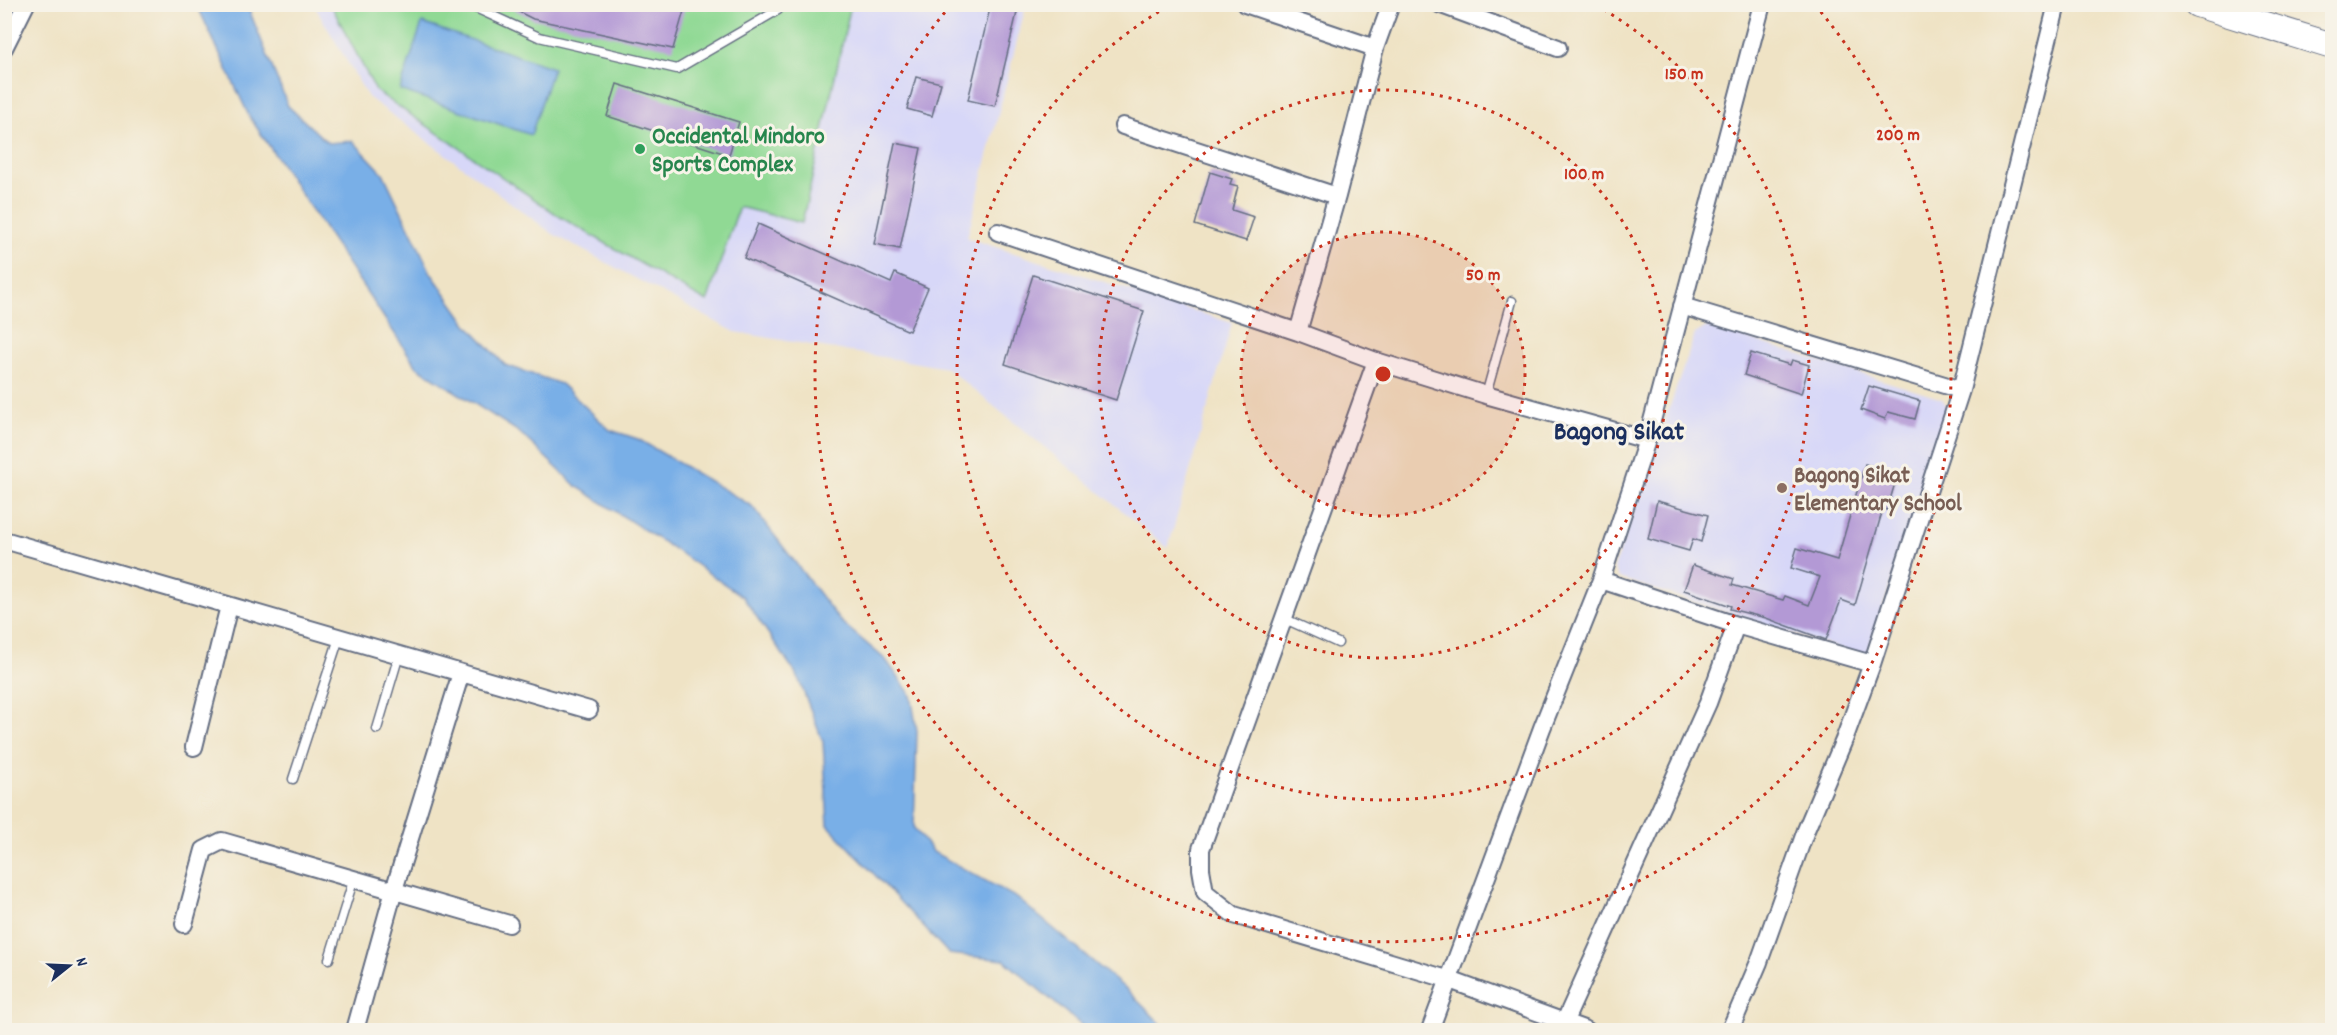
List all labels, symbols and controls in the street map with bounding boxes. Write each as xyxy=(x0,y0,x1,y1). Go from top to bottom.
text: 150 m xyxy=(1665,63,1703,88)
place label: Occidental Mindoro Sports Complex xyxy=(652,121,825,183)
text: 200 m xyxy=(1876,124,1920,149)
marker: Occidental Mindoro Sports Complex xyxy=(633,142,647,156)
text: 100 m xyxy=(1564,163,1604,188)
text: 50 m xyxy=(1466,264,1500,289)
centre of rings xyxy=(1373,364,1393,384)
district label: Bagong Sikat xyxy=(1554,414,1684,453)
place label: Bagong Sikat Elementary School xyxy=(1794,460,1962,522)
marker: Bagong Sikat Elementary School xyxy=(1775,481,1789,495)
north arrow xyxy=(39,936,99,996)
text: N xyxy=(69,955,93,970)

